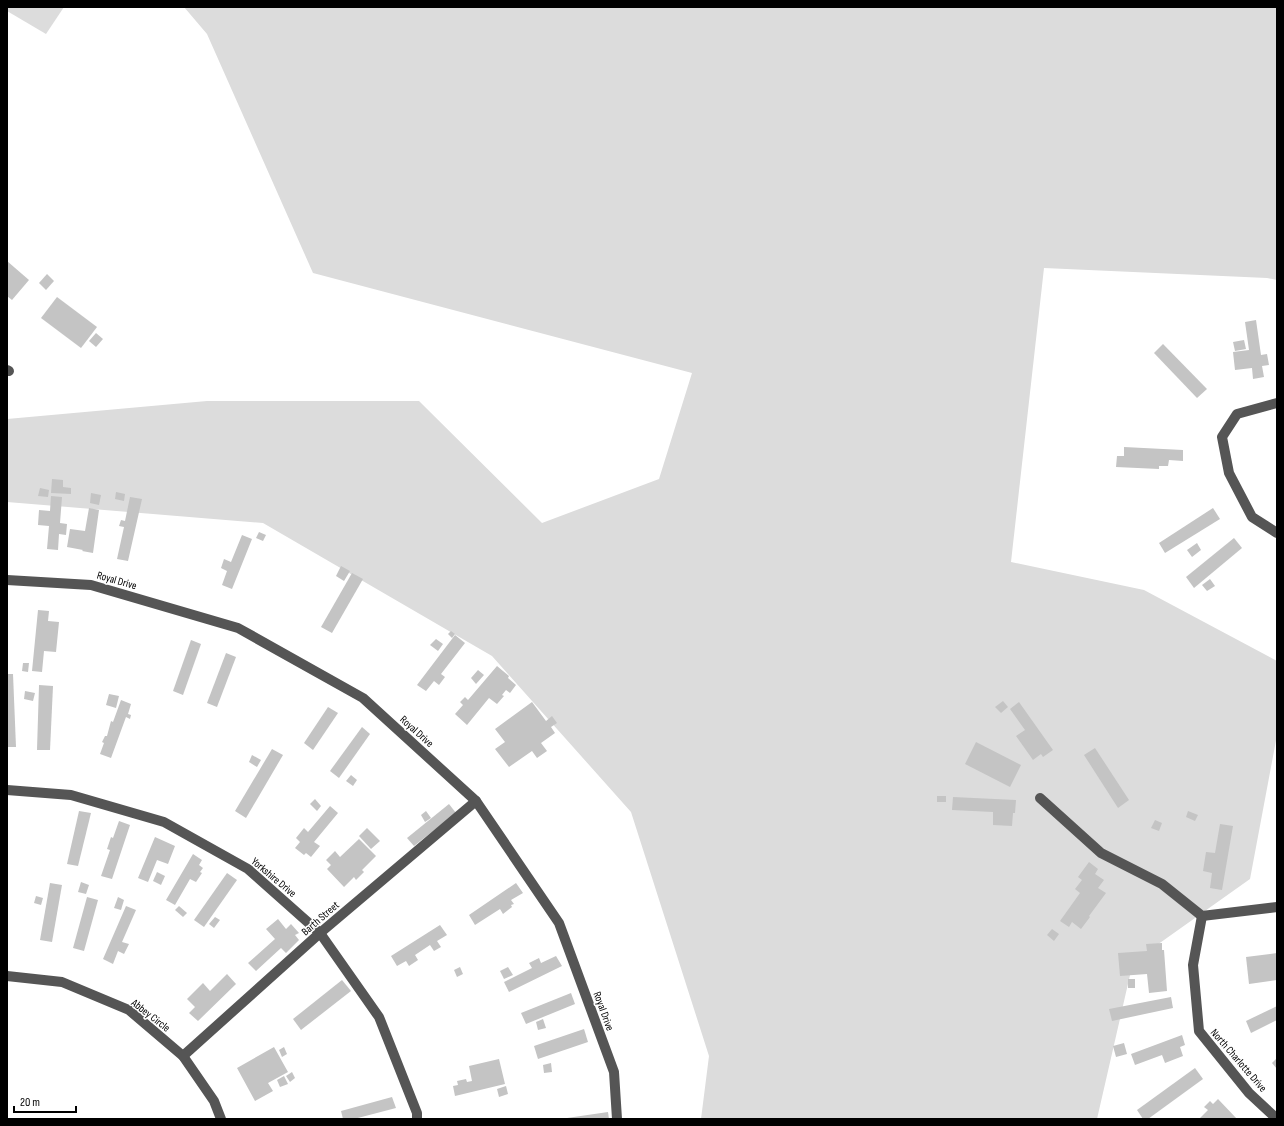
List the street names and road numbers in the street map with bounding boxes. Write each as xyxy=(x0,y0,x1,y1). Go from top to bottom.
street label: Royal Drive xyxy=(95,569,138,592)
street label: Royal Drive xyxy=(397,713,436,750)
street label: Yorkshire Drive xyxy=(248,855,299,900)
street label: Barth Street xyxy=(299,898,342,938)
street label: Royal Drive xyxy=(590,990,617,1033)
street label: Abbey Circle xyxy=(128,996,173,1035)
street label: North Charlotte Drive xyxy=(1208,1026,1270,1095)

